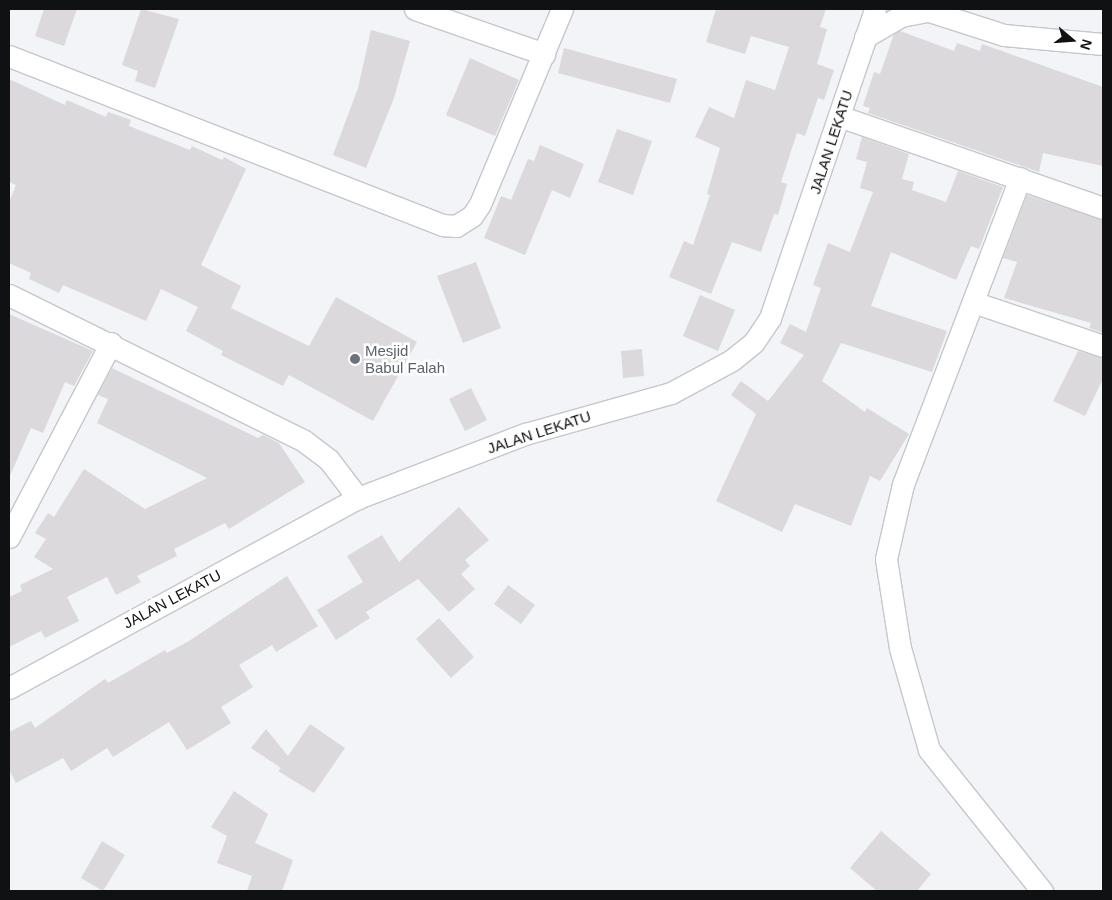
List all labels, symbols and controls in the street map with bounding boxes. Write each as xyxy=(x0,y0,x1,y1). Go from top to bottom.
north arrow xyxy=(1047,15,1097,65)
text: N xyxy=(1077,37,1095,52)
street label: JALAN LEKATU xyxy=(806,88,856,196)
place label: Mesjid Babul Falah xyxy=(365,341,445,376)
marker: Mesjid Babul Falah xyxy=(349,353,361,365)
street label: JALAN LEKATU xyxy=(485,407,593,457)
street label: JALAN LEKATU xyxy=(120,566,224,632)

